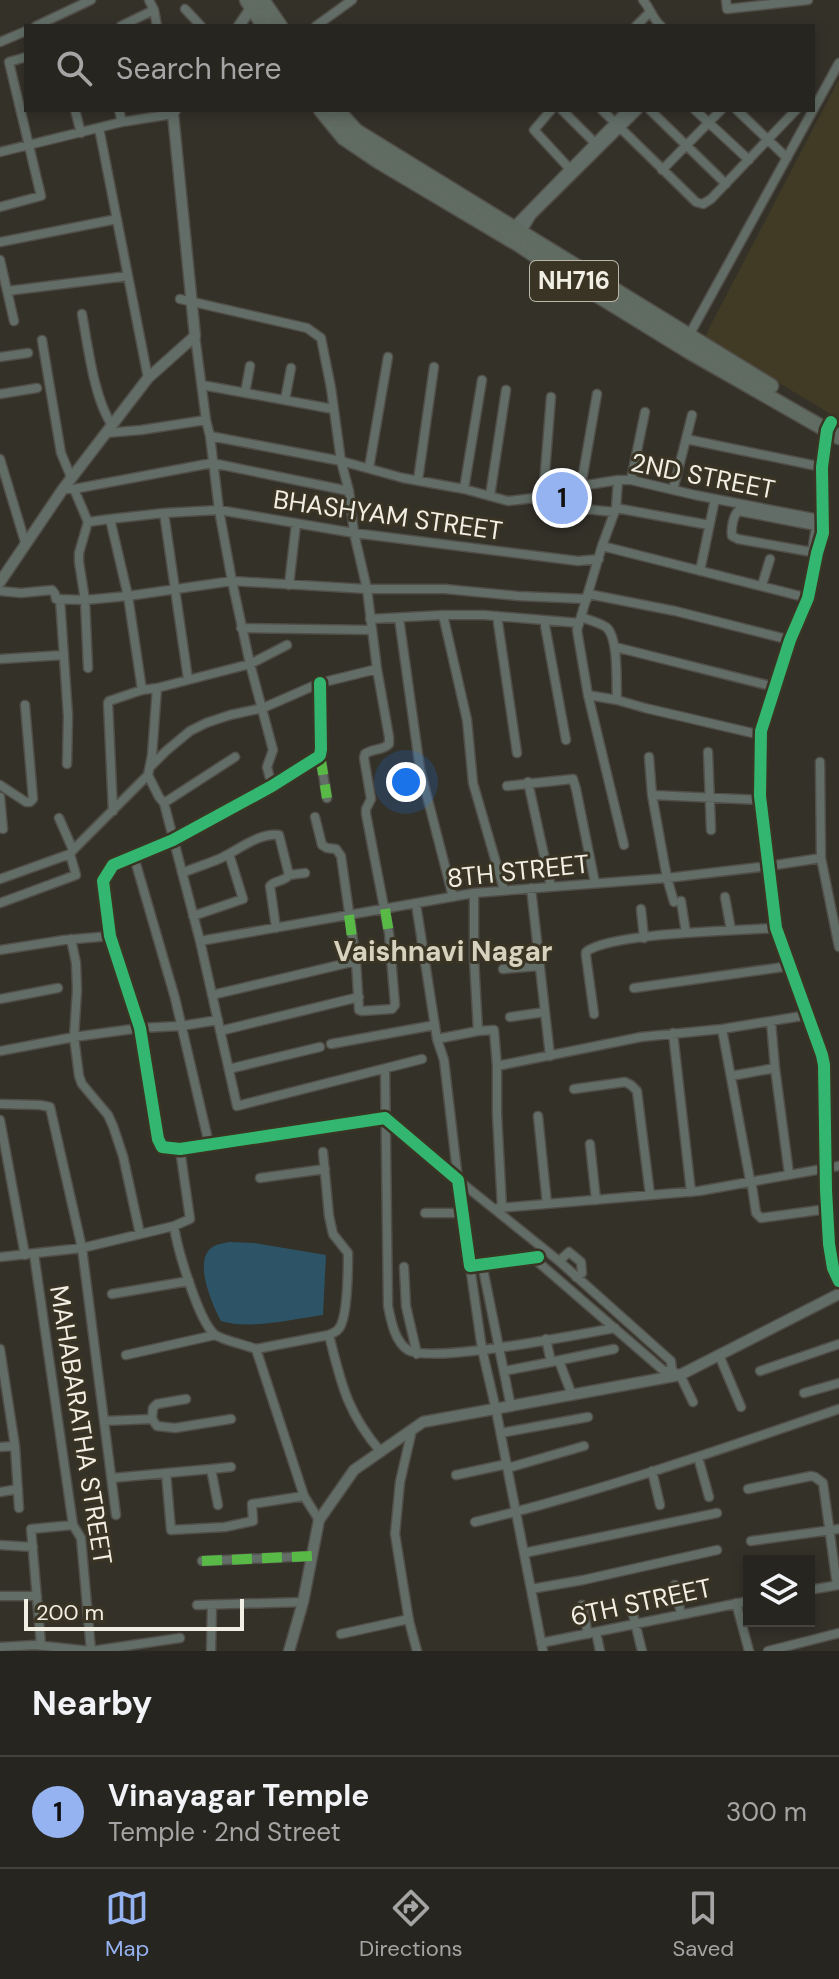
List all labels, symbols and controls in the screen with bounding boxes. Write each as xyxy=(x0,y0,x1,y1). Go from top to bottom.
search box xyxy=(24,24,815,112)
icon: search xyxy=(52,46,96,90)
text: Search here xyxy=(116,49,282,88)
road number: NH716 xyxy=(530,261,618,301)
street label: 2ND STREET xyxy=(628,445,778,507)
pin: 1 xyxy=(536,468,588,528)
street label: BHASHYAM STREET xyxy=(271,482,505,548)
your location xyxy=(386,762,426,802)
street label: 8TH STREET xyxy=(445,847,591,895)
district label: Vaishnavi Nagar xyxy=(334,933,552,970)
street label: MAHABARATHA STREET xyxy=(42,1283,120,1567)
map controls xyxy=(743,1555,815,1627)
button: layers xyxy=(743,1555,815,1627)
street label: 6TH STREET xyxy=(567,1570,715,1634)
scale bar xyxy=(24,1595,244,1631)
text: 200 m xyxy=(36,1598,104,1627)
text: Nearby xyxy=(32,1681,152,1726)
text: Vinayagar Temple xyxy=(108,1776,369,1815)
text: 1 xyxy=(53,1795,63,1829)
text: 300 m xyxy=(726,1795,807,1829)
text: Temple · 2nd Street xyxy=(108,1815,341,1849)
tab: Map xyxy=(105,1886,149,1963)
tab: Directions xyxy=(359,1886,463,1963)
tab: Saved xyxy=(672,1886,734,1963)

